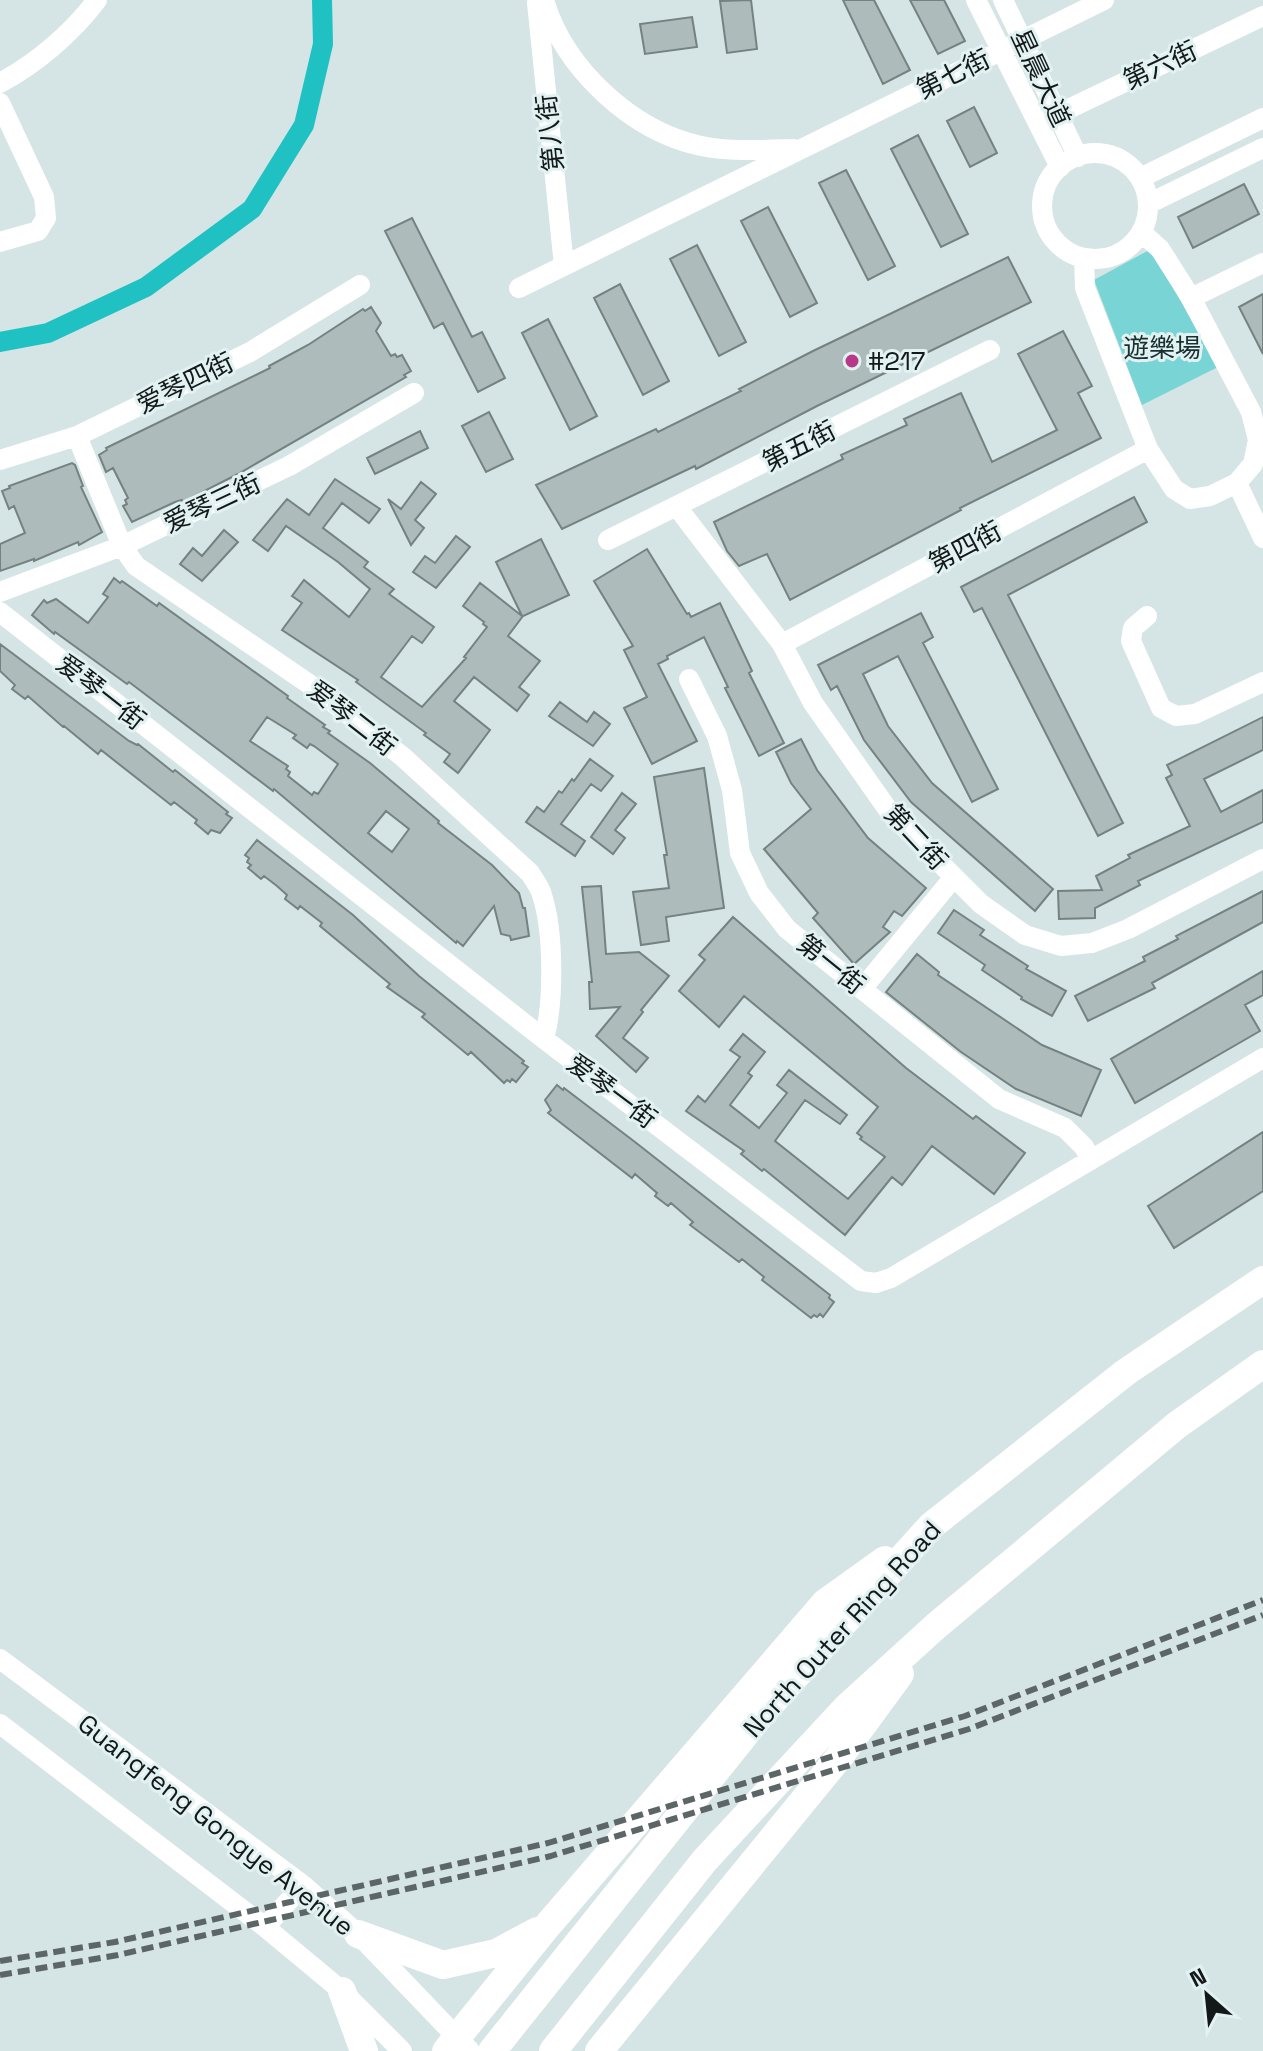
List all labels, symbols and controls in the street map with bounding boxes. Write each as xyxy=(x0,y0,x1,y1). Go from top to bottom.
street label: 星晨大道 xyxy=(1004,24,1078,132)
street label: 第六街 xyxy=(1117,33,1203,97)
street label: 第七街 xyxy=(910,42,996,106)
street label: 第八街 xyxy=(529,92,571,174)
park label: 遊樂場 xyxy=(1123,331,1201,365)
place label: #217 xyxy=(868,344,926,378)
street label: 爱琴四街 xyxy=(131,345,239,421)
marker: #217 xyxy=(843,352,861,370)
street label: 第五街 xyxy=(757,413,841,479)
street label: 爱琴三街 xyxy=(158,466,266,540)
street label: 第四街 xyxy=(923,514,1007,580)
street label: 爱琴一街 xyxy=(50,647,152,737)
street label: 爱琴二街 xyxy=(301,673,403,763)
street label: 第二街 xyxy=(877,797,955,877)
street label: 第一街 xyxy=(790,926,872,1002)
street label: 爱琴一街 xyxy=(560,1046,664,1136)
street label: North Outer Ring Road xyxy=(736,1513,948,1745)
street label: Guangfeng Gongye Avenue xyxy=(71,1706,361,1944)
north arrow xyxy=(1167,1955,1247,2035)
text: N xyxy=(1185,1961,1211,1993)

